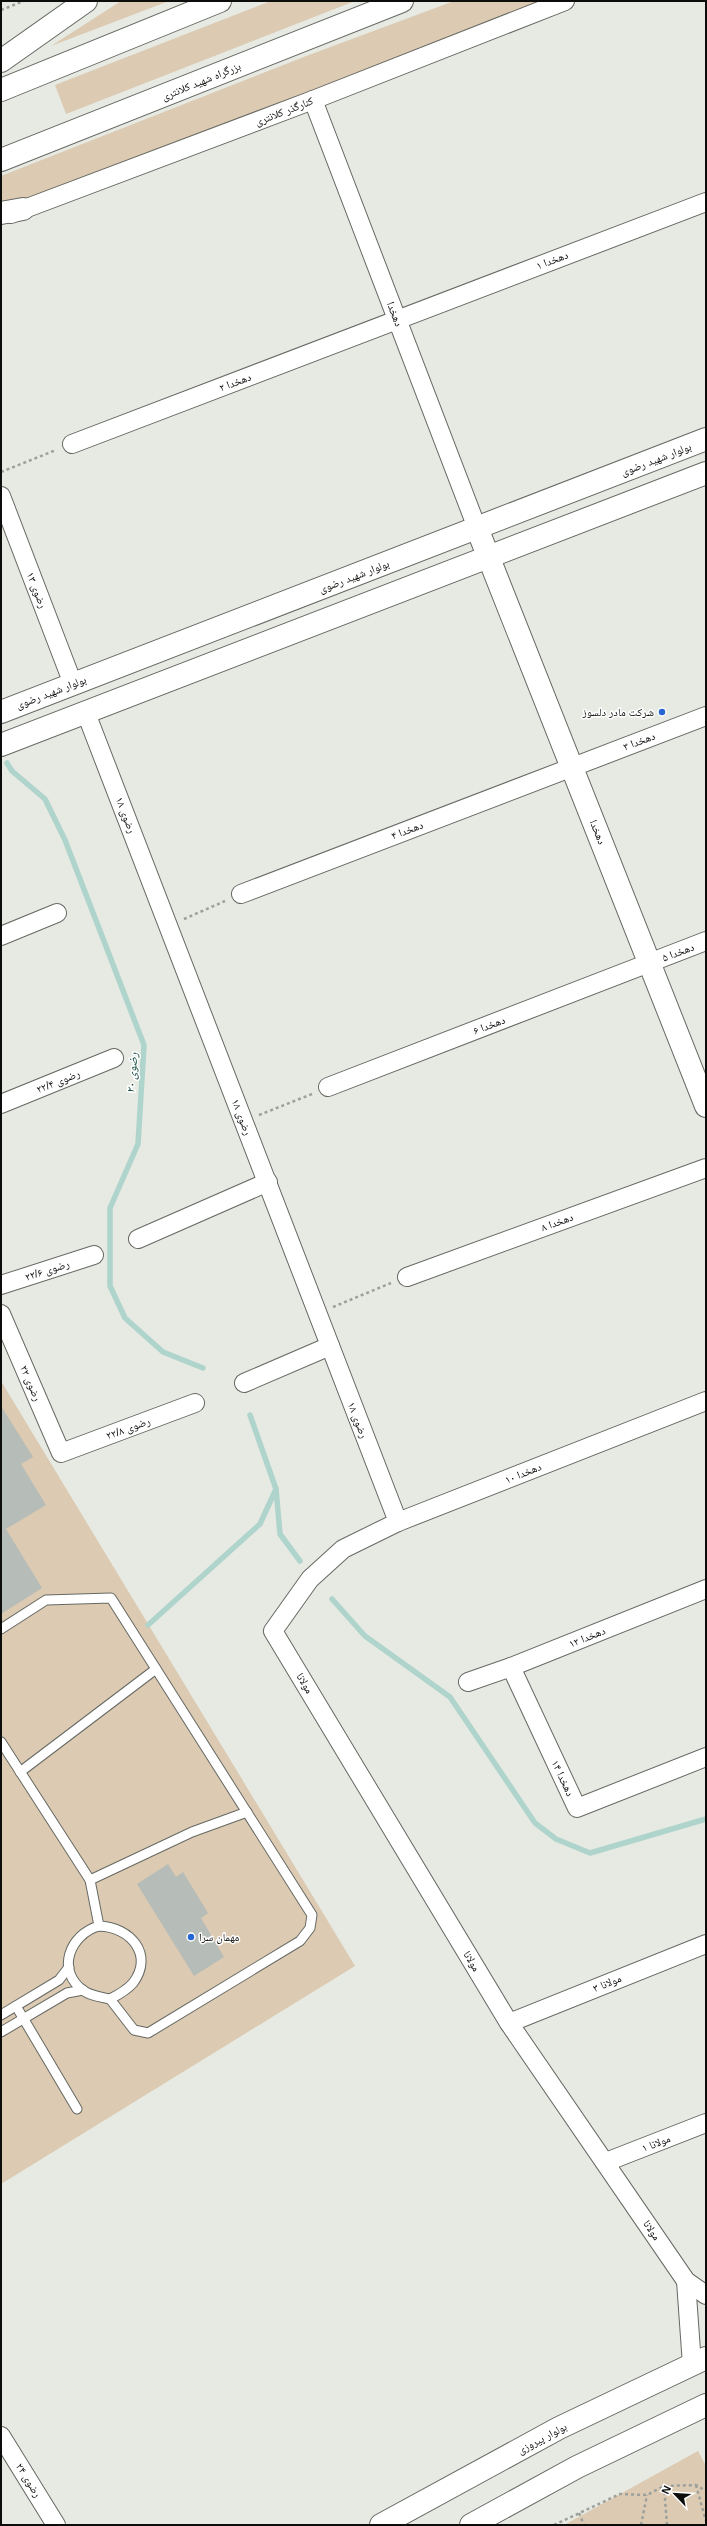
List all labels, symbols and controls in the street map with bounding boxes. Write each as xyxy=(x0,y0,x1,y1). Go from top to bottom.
street label: بزرگراه شهید کلانتری xyxy=(160,60,243,103)
street label: کنارگذر کلانتری xyxy=(253,94,316,129)
street label: دهخدا ۱ xyxy=(534,248,570,272)
street label: دهخدا xyxy=(385,300,405,328)
street label: دهخدا ۲ xyxy=(217,370,253,394)
street label: بولوار شهید رضوی xyxy=(619,440,693,479)
street label: بولوار شهید رضوی xyxy=(317,557,391,596)
street label: رضوی ۱۳ xyxy=(24,570,49,610)
street label: بولوار شهید رضوی xyxy=(14,673,88,712)
place label: شرکت مادر دلسوز xyxy=(581,706,654,718)
marker: شرکت مادر دلسوز xyxy=(657,707,667,717)
street label: دهخدا ۳ xyxy=(621,729,657,753)
street label: رضوی ۱۸ xyxy=(113,795,138,835)
street label: دهخدا ۴ xyxy=(389,818,425,842)
street label: دهخدا xyxy=(588,818,608,846)
street label: دهخدا ۵ xyxy=(660,940,696,964)
street label: دهخدا ۶ xyxy=(471,1013,507,1037)
water label: رضوی ۲۰ xyxy=(124,1052,141,1094)
street label: رضوی ۲۲/۴ xyxy=(35,1067,82,1096)
street label: رضوی ۱۸ xyxy=(229,1097,254,1137)
street label: دهخدا ۸ xyxy=(539,1211,575,1233)
street label: رضوی ۲۲/۶ xyxy=(23,1257,71,1284)
street label: رضوی ۲۲ xyxy=(17,1363,44,1403)
street label: رضوی ۱۸ xyxy=(345,1400,370,1440)
street label: رضوی ۲۲/۸ xyxy=(104,1415,152,1442)
street label: دهخدا ۱۰ xyxy=(503,1460,543,1486)
street label: دهخدا ۱۲ xyxy=(567,1624,607,1650)
street label: مولانا xyxy=(294,1671,316,1695)
street label: دهخدا ۱۴ xyxy=(549,1758,577,1798)
place label: مهمان سرا xyxy=(199,1931,239,1944)
marker: مهمان سرا xyxy=(186,1932,196,1942)
street label: مولانا xyxy=(461,1949,483,1973)
street label: مولانا ۳ xyxy=(591,1972,623,1994)
street label: مولانا ۱ xyxy=(640,2132,672,2154)
street label: مولانا xyxy=(641,2218,663,2242)
street label: بولوار پیروزی xyxy=(515,2420,569,2457)
street label: رضوی ۲۴ xyxy=(13,2461,44,2500)
north arrow xyxy=(655,2474,695,2514)
text: N xyxy=(659,2484,673,2496)

